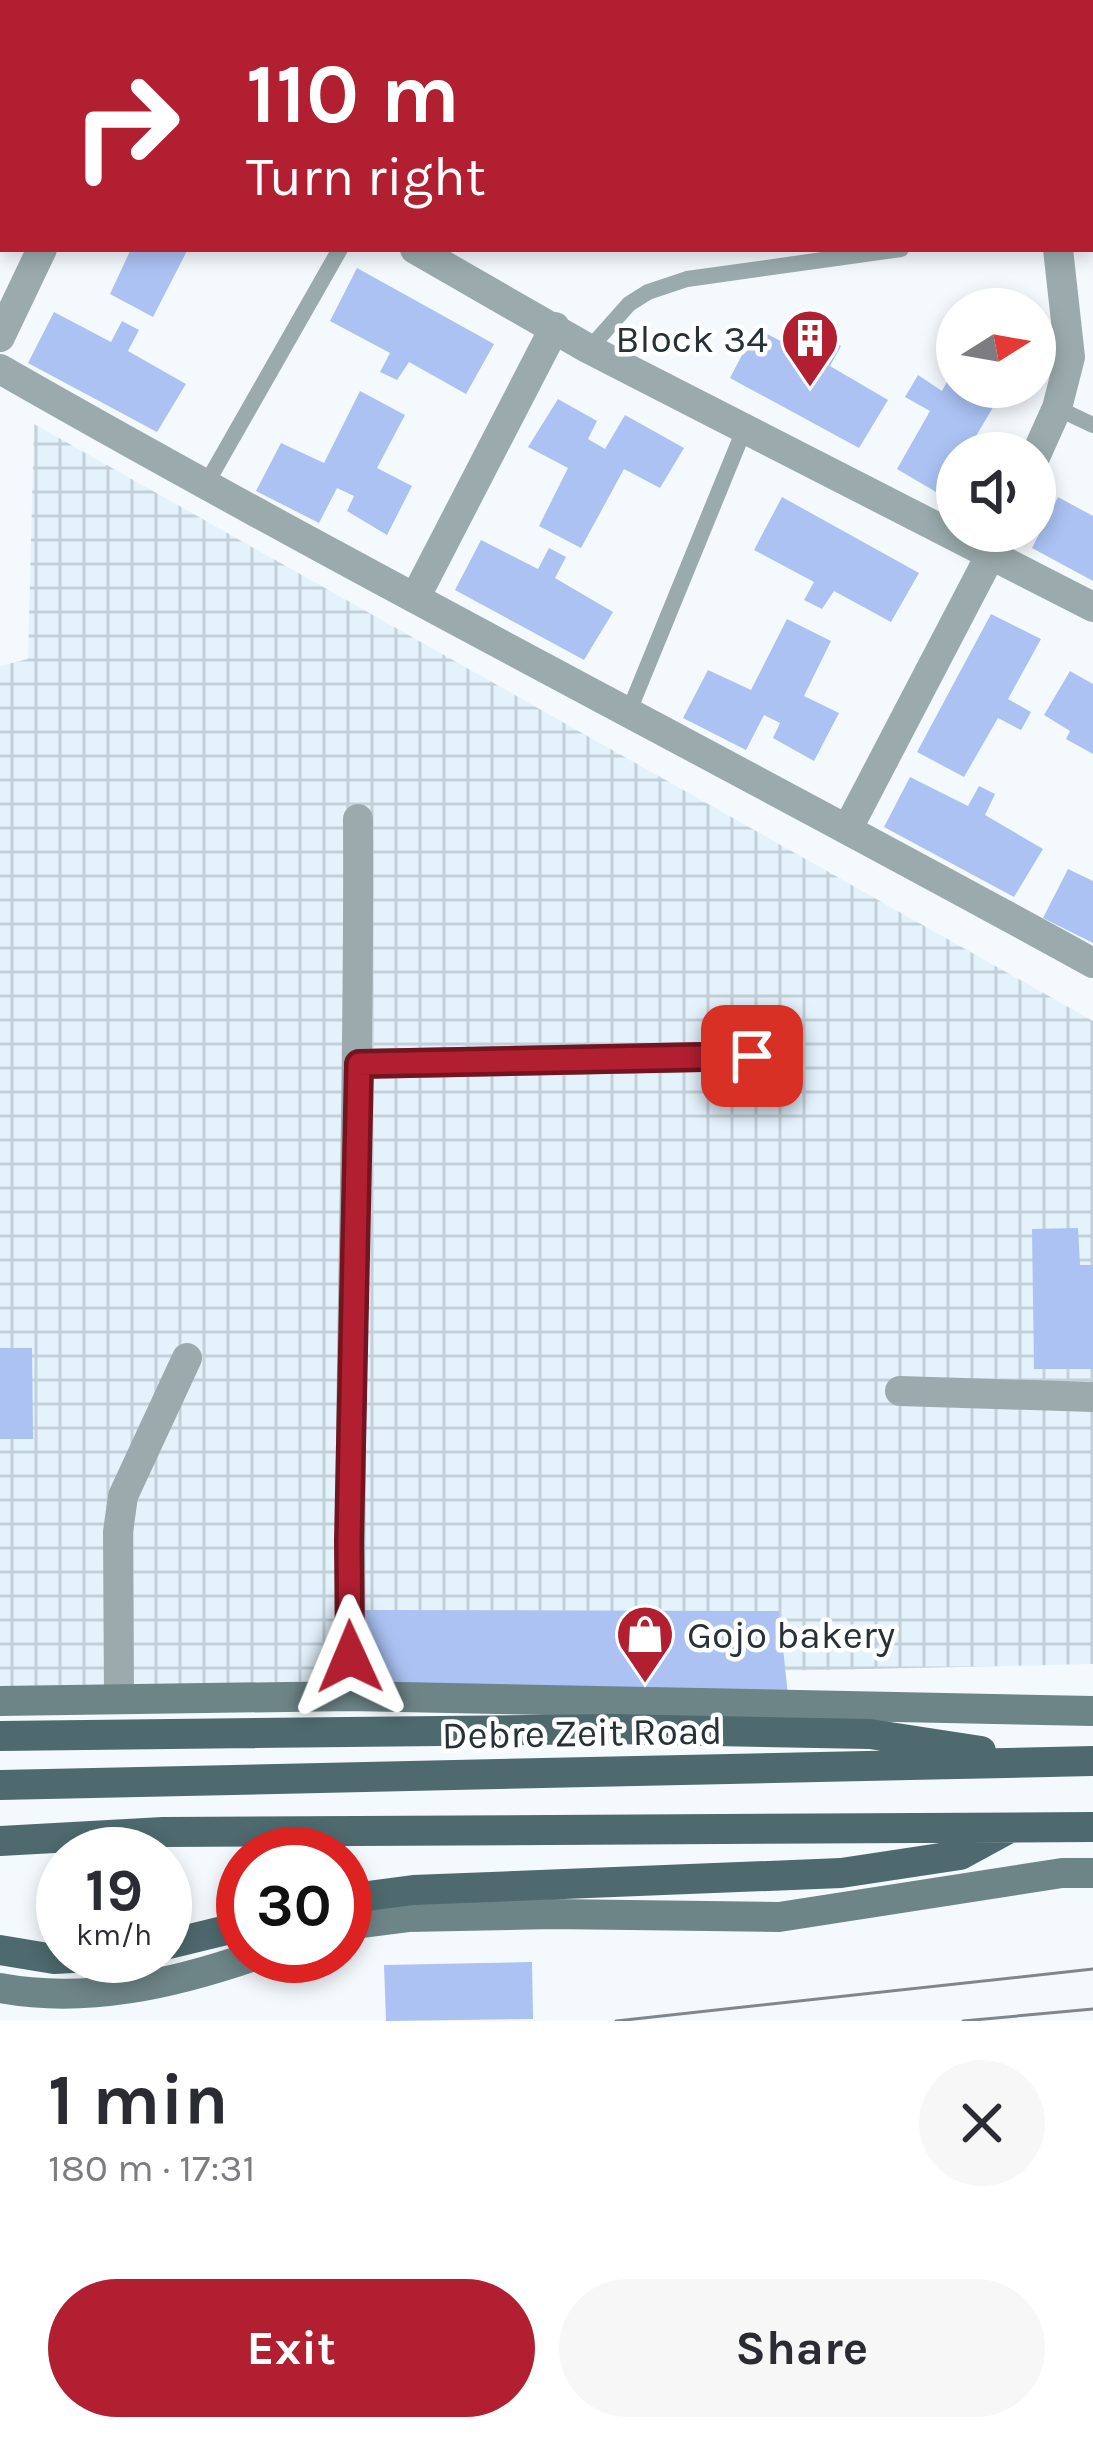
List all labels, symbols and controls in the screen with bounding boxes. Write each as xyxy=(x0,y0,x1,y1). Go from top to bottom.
text: 110 m xyxy=(246,45,460,143)
icon: right xyxy=(48,48,204,204)
text: Turn right xyxy=(246,145,486,209)
north arrow xyxy=(936,288,1056,408)
map controls xyxy=(936,288,1056,552)
building icon: Block 34 xyxy=(779,307,841,389)
place label: Block 34 xyxy=(615,316,768,362)
button: sound xyxy=(936,432,1056,552)
pin xyxy=(701,1005,803,1107)
icon: arrive xyxy=(719,1023,785,1089)
position arrow xyxy=(287,1594,413,1720)
shop icon: Gojo bakery xyxy=(614,1603,676,1685)
place label: Gojo bakery xyxy=(687,1612,895,1658)
street label: Debre Zeit Road xyxy=(441,1708,723,1758)
speed limit sign: 30 xyxy=(216,1827,372,1983)
text: 19 xyxy=(85,1855,143,1925)
text: km/h xyxy=(76,1917,152,1953)
text: 1 min xyxy=(48,2058,229,2142)
button: close xyxy=(919,2060,1045,2186)
text: 180 m · 17:31 xyxy=(48,2145,255,2191)
button: Exit xyxy=(48,2279,535,2417)
button: Share xyxy=(559,2279,1045,2417)

